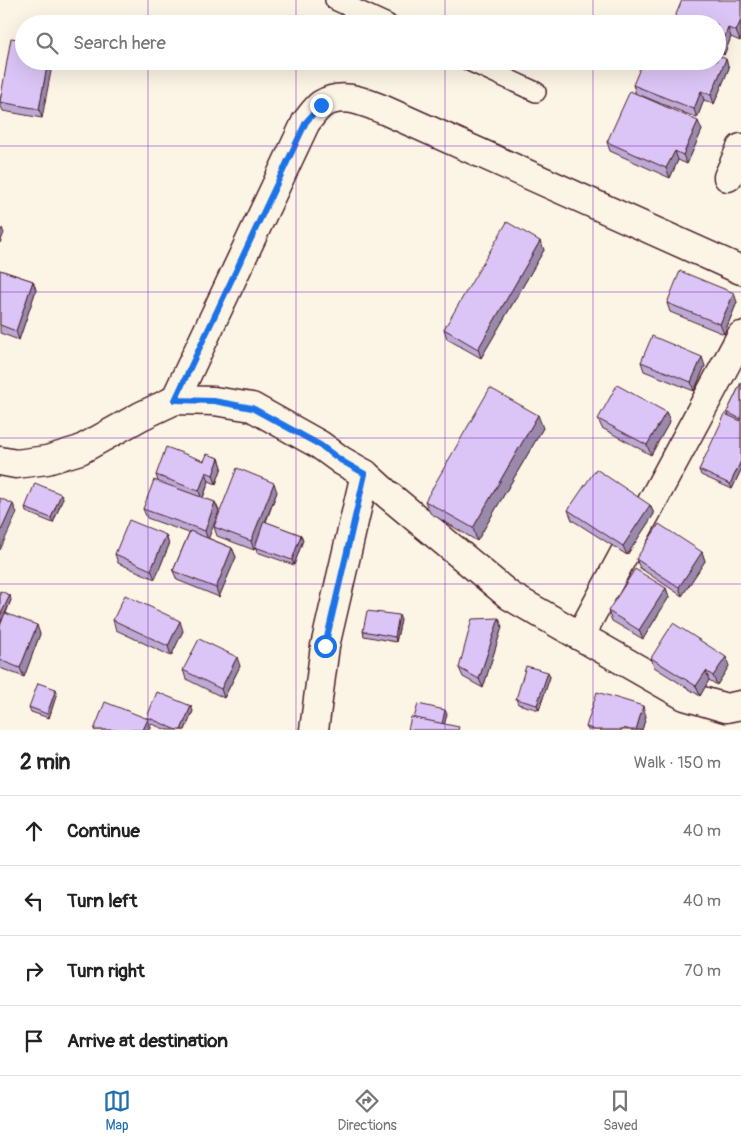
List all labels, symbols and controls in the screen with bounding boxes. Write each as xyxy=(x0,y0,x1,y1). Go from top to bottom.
search box xyxy=(15,15,726,70)
icon: search xyxy=(33,29,61,57)
text: Search here xyxy=(73,31,166,55)
route end xyxy=(310,94,333,117)
route start xyxy=(314,635,337,658)
text: 2 min xyxy=(20,749,70,776)
text: Walk · 150 m xyxy=(634,753,721,773)
icon: ahead xyxy=(20,817,48,845)
text: Continue xyxy=(67,819,140,843)
text: 40 m xyxy=(683,821,721,841)
icon: left xyxy=(20,887,48,915)
text: Turn left xyxy=(67,889,137,913)
text: 40 m xyxy=(683,891,721,911)
icon: right xyxy=(20,957,48,985)
text: Turn right xyxy=(67,959,145,983)
text: 70 m xyxy=(684,961,721,981)
icon: arrive xyxy=(20,1027,48,1055)
text: Arrive at destination xyxy=(67,1029,228,1053)
tab: Map xyxy=(103,1087,131,1134)
tab: Directions xyxy=(337,1087,397,1134)
tab: Saved xyxy=(603,1087,638,1134)

